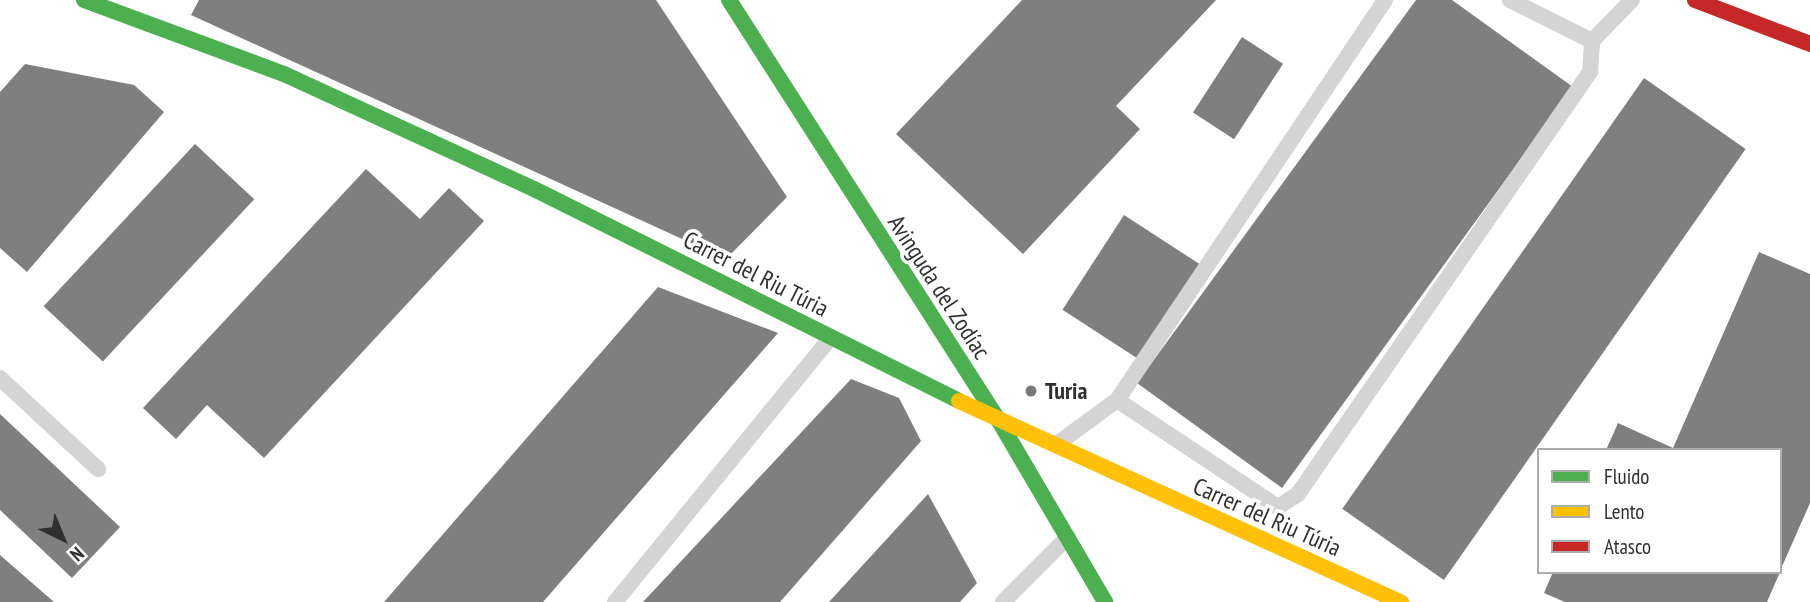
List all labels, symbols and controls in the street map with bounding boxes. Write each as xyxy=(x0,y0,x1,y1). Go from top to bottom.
street label: Avinguda del Zodíac xyxy=(882,209,996,365)
street label: Carrer del Riu Túria xyxy=(678,225,834,323)
place label: Turia xyxy=(1045,377,1087,405)
marker: Turia xyxy=(1023,383,1039,399)
legend xyxy=(1537,448,1782,574)
text: Fluido xyxy=(1604,463,1649,490)
street label: Carrer del Riu Túria xyxy=(1188,471,1346,563)
text: Lento xyxy=(1604,498,1644,525)
north arrow xyxy=(28,504,98,574)
text: Atasco xyxy=(1604,533,1651,560)
text: N xyxy=(65,542,89,567)

